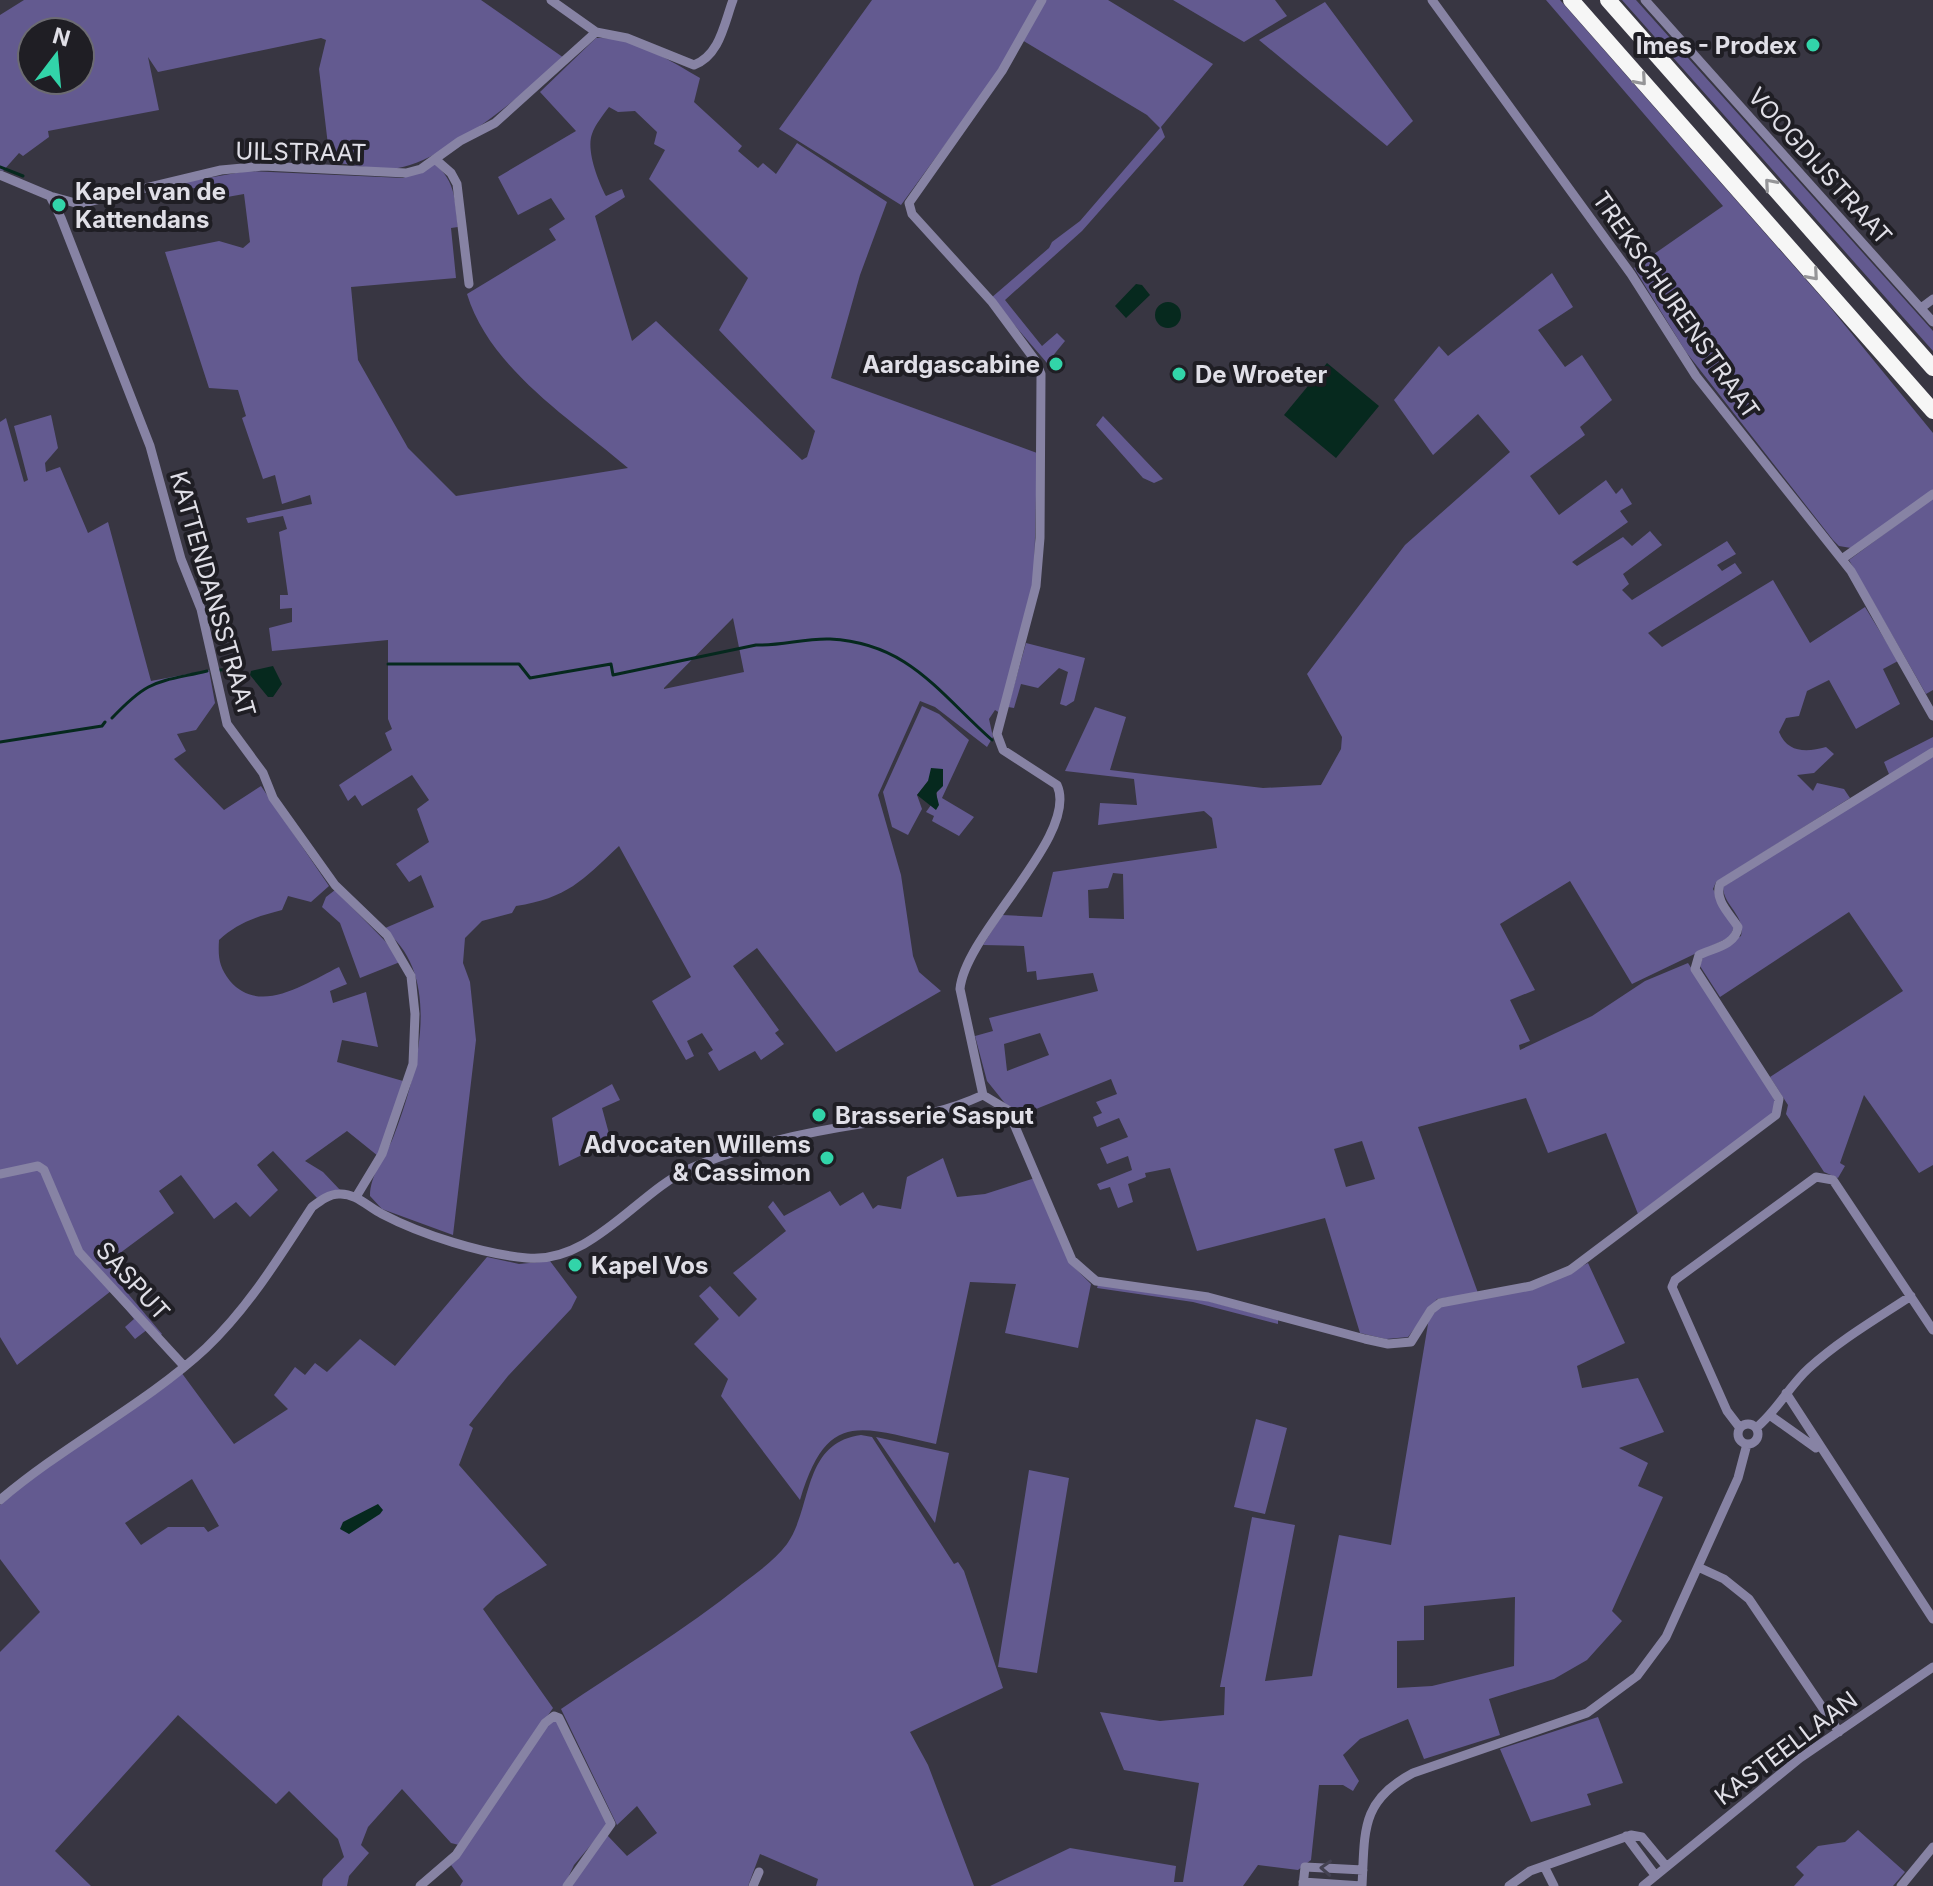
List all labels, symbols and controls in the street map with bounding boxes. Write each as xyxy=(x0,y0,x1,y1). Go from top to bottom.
north arrow xyxy=(16,16,96,96)
text: N xyxy=(50,22,73,52)
place label: Imes - Prodex xyxy=(1636,31,1797,60)
marker: Imes - Prodex xyxy=(1804,36,1822,54)
one-way arrow xyxy=(1632,70,1646,85)
street label: VOOGDIJSTRAAT xyxy=(1742,82,1898,250)
street label: UILSTRAAT xyxy=(235,136,367,168)
place label: Kapel van de Kattendans xyxy=(75,177,226,234)
one-way arrow xyxy=(1765,178,1780,193)
street label: TREKSCHURENSTRAAT xyxy=(1586,186,1766,424)
marker: Kapel van de Kattendans xyxy=(50,196,68,214)
one-way arrow xyxy=(1803,265,1818,280)
place label: Aardgascabine xyxy=(862,350,1040,379)
marker: Aardgascabine xyxy=(1047,355,1065,373)
place label: De Wroeter xyxy=(1195,360,1327,389)
marker: De Wroeter xyxy=(1170,365,1188,383)
street label: KATTENDANSSTRAAT xyxy=(164,468,262,720)
place label: Brasserie Sasput xyxy=(835,1101,1034,1130)
marker: Brasserie Sasput xyxy=(810,1106,828,1124)
place label: Advocaten Willems & Cassimon xyxy=(584,1130,811,1187)
marker: Advocaten Willems & Cassimon xyxy=(818,1149,836,1167)
street label: SASPUT xyxy=(90,1236,176,1326)
place label: Kapel Vos xyxy=(591,1251,708,1280)
marker: Kapel Vos xyxy=(566,1256,584,1274)
street label: KASTEELLAAN xyxy=(1709,1685,1863,1811)
one-way arrow xyxy=(1319,1860,1332,1877)

